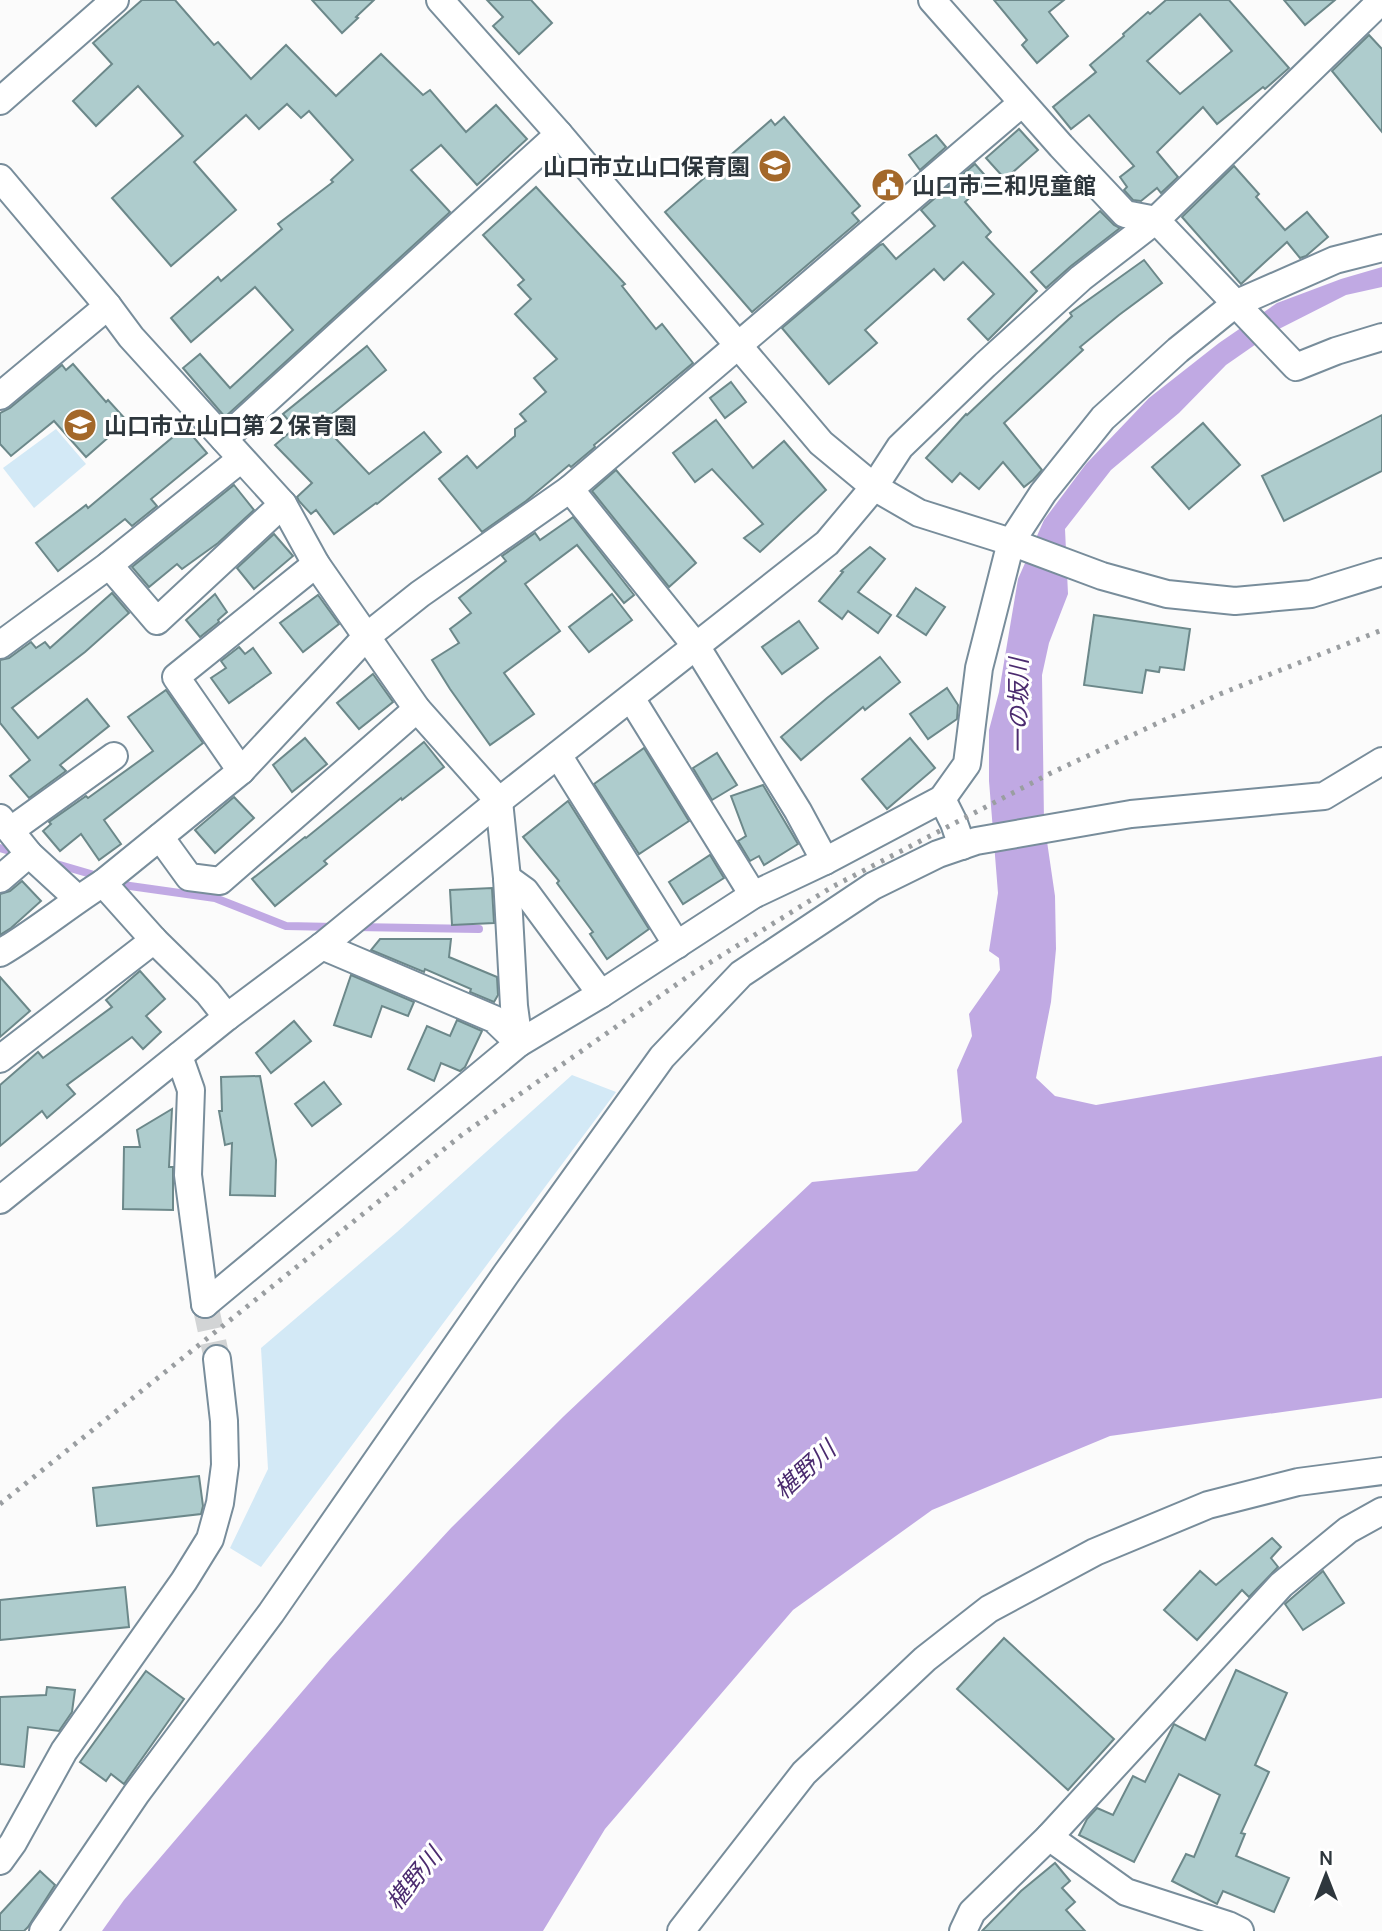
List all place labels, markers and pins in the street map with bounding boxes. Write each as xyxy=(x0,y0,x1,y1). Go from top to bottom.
school or university icon: 山口市立山口保育園 xyxy=(756,147,794,185)
place label: 山口市立山口保育園 xyxy=(543,150,750,182)
public building icon: 山口市三和児童館 xyxy=(869,166,907,204)
place label: 山口市三和児童館 xyxy=(912,169,1096,201)
school or university icon: 山口市立山口第２保育園 xyxy=(61,406,99,444)
place label: 山口市立山口第２保育園 xyxy=(104,409,357,441)

